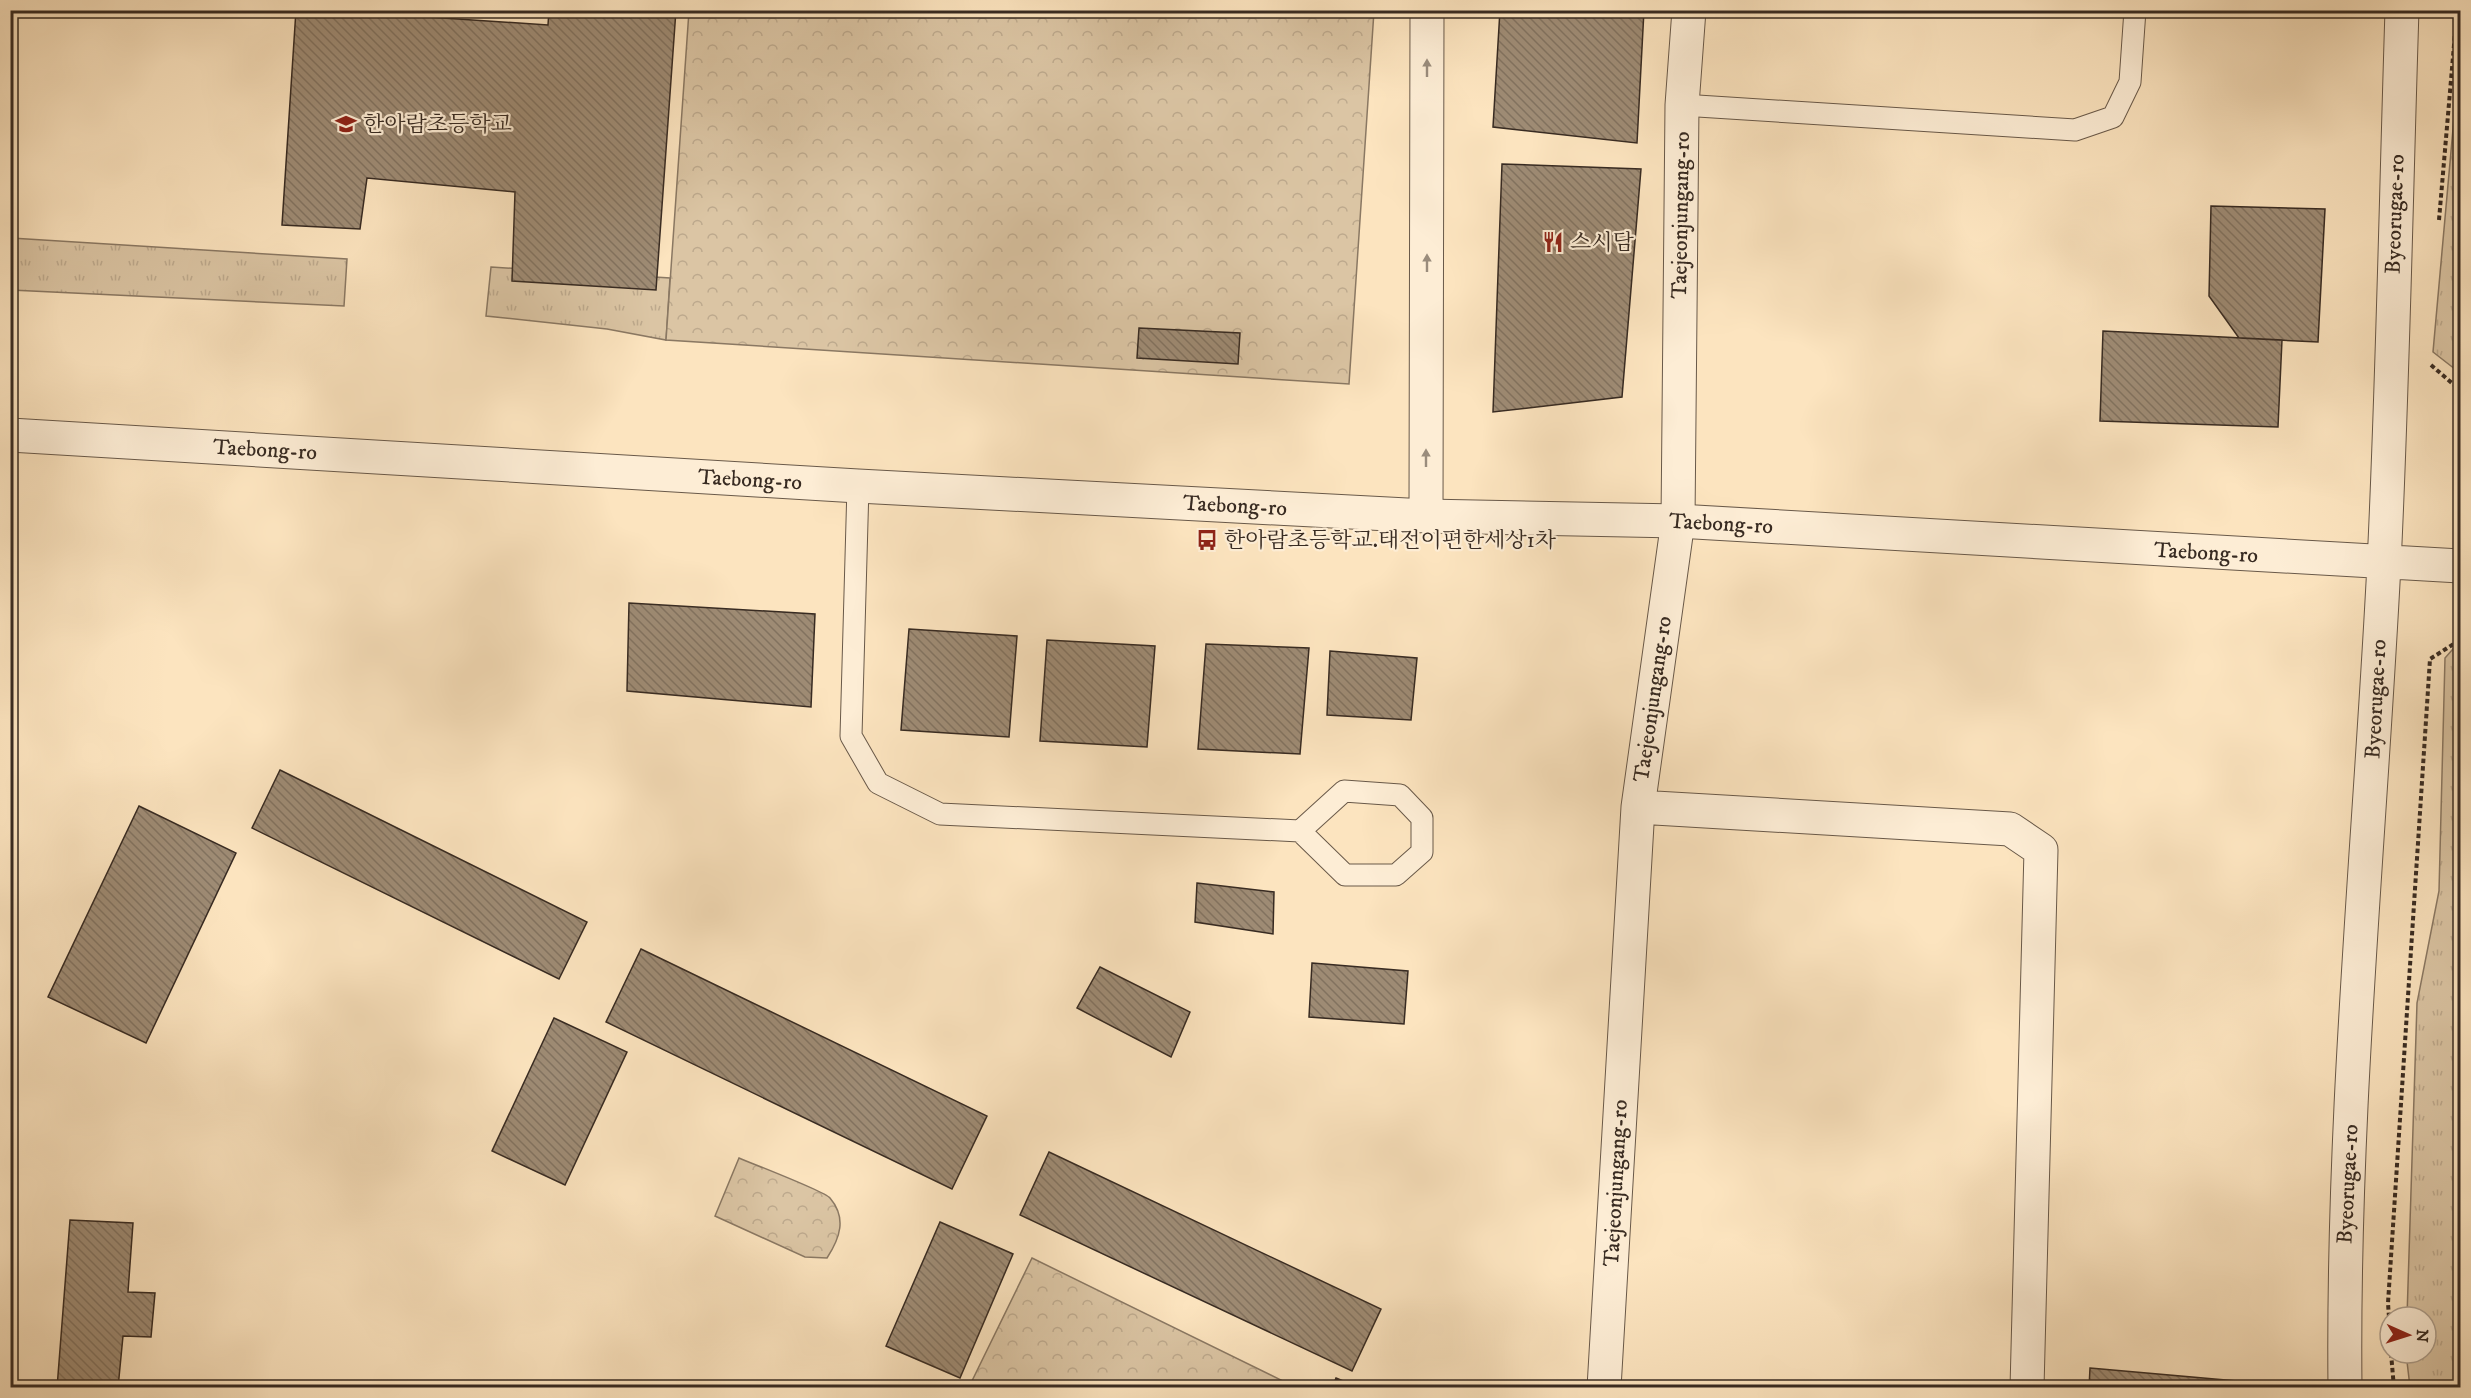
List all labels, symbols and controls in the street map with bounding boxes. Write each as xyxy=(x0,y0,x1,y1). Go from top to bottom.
one-way arrow xyxy=(1422,58,1432,77)
place label: 한아람초등학교 xyxy=(363,111,512,138)
school or university icon: 한아람초등학교 xyxy=(334,112,358,136)
street label: Taejeonjungang-ro xyxy=(1666,131,1696,299)
street label: Byeorugae-ro xyxy=(2379,154,2411,274)
place label: 스시담 xyxy=(1570,229,1635,256)
restaurant icon: 스시담 xyxy=(1541,230,1565,254)
one-way arrow xyxy=(1422,253,1432,272)
street label: Taebong-ro xyxy=(212,434,318,466)
one-way arrow xyxy=(1421,448,1431,467)
street label: Taebong-ro xyxy=(697,464,803,496)
street label: Taebong-ro xyxy=(1182,490,1288,522)
street label: Taebong-ro xyxy=(1668,508,1774,540)
place label: 한아람초등학교.태전이편한세상1차 xyxy=(1224,527,1557,554)
bus stop icon: 한아람초등학교.태전이편한세상1차 xyxy=(1195,528,1219,552)
street label: Taebong-ro xyxy=(2153,537,2259,569)
street label: Taejeonjungang-ro xyxy=(1628,614,1678,784)
street label: Byeorugae-ro xyxy=(2359,638,2393,760)
street label: Taejeonjungang-ro xyxy=(1598,1099,1634,1267)
street label: Byeorugae-ro xyxy=(2331,1123,2365,1245)
north arrow xyxy=(2378,1305,2438,1365)
text: N xyxy=(2412,1329,2432,1343)

